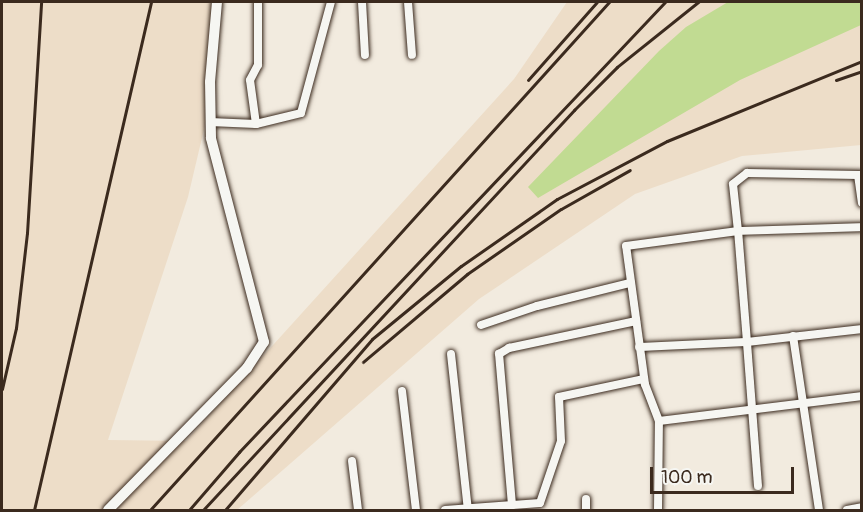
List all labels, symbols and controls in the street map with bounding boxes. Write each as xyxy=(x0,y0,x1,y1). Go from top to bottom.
scale bar xyxy=(653,455,797,493)
text: 100 m xyxy=(661,466,713,489)

